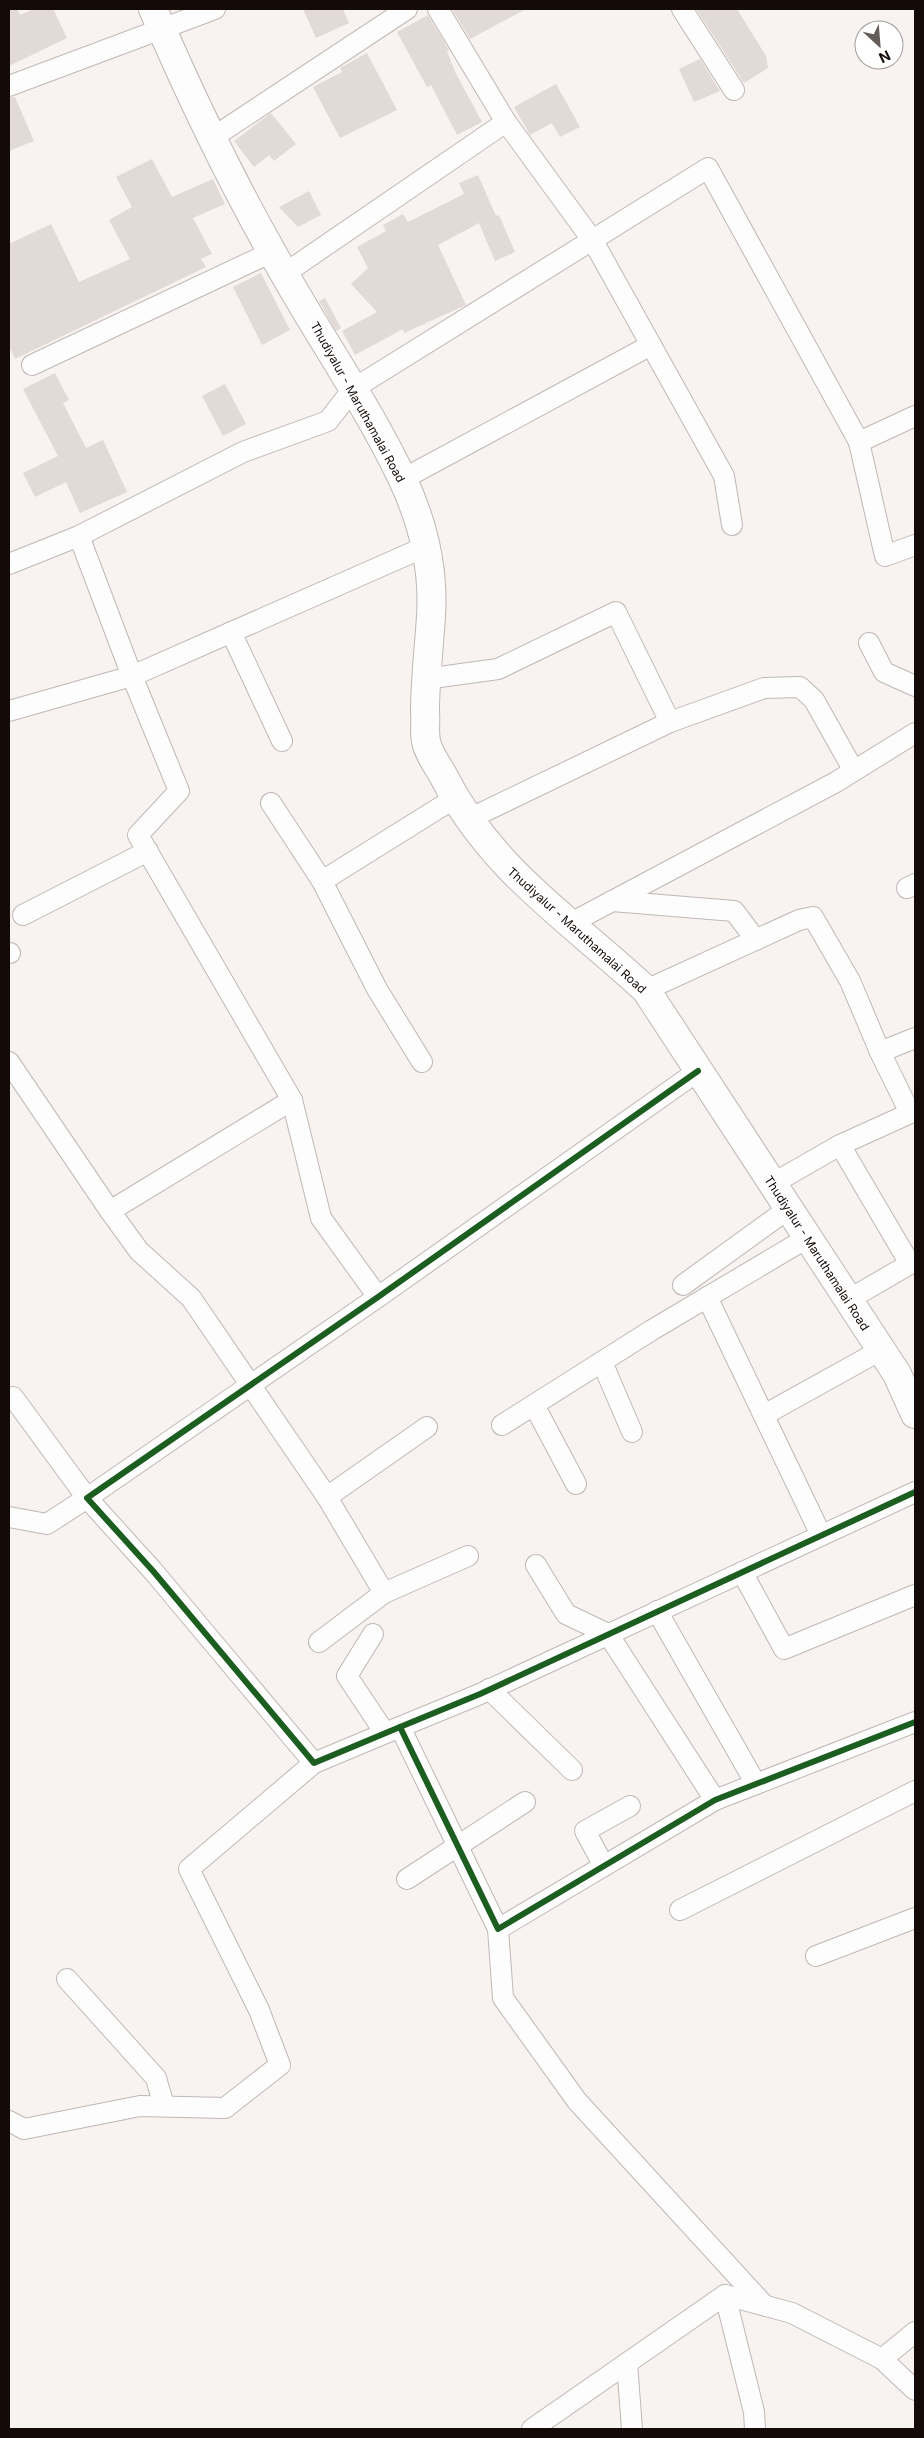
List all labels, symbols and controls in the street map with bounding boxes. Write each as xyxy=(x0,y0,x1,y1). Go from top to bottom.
north arrow xyxy=(854,20,904,70)
text: N xyxy=(876,47,893,67)
street label: Thudiyalur - Maruthamalai Road xyxy=(307,319,409,485)
street label: Thudiyalur - Maruthamalai Road xyxy=(505,864,649,996)
street label: Thudiyalur - Maruthamalai Road xyxy=(761,1173,873,1333)

